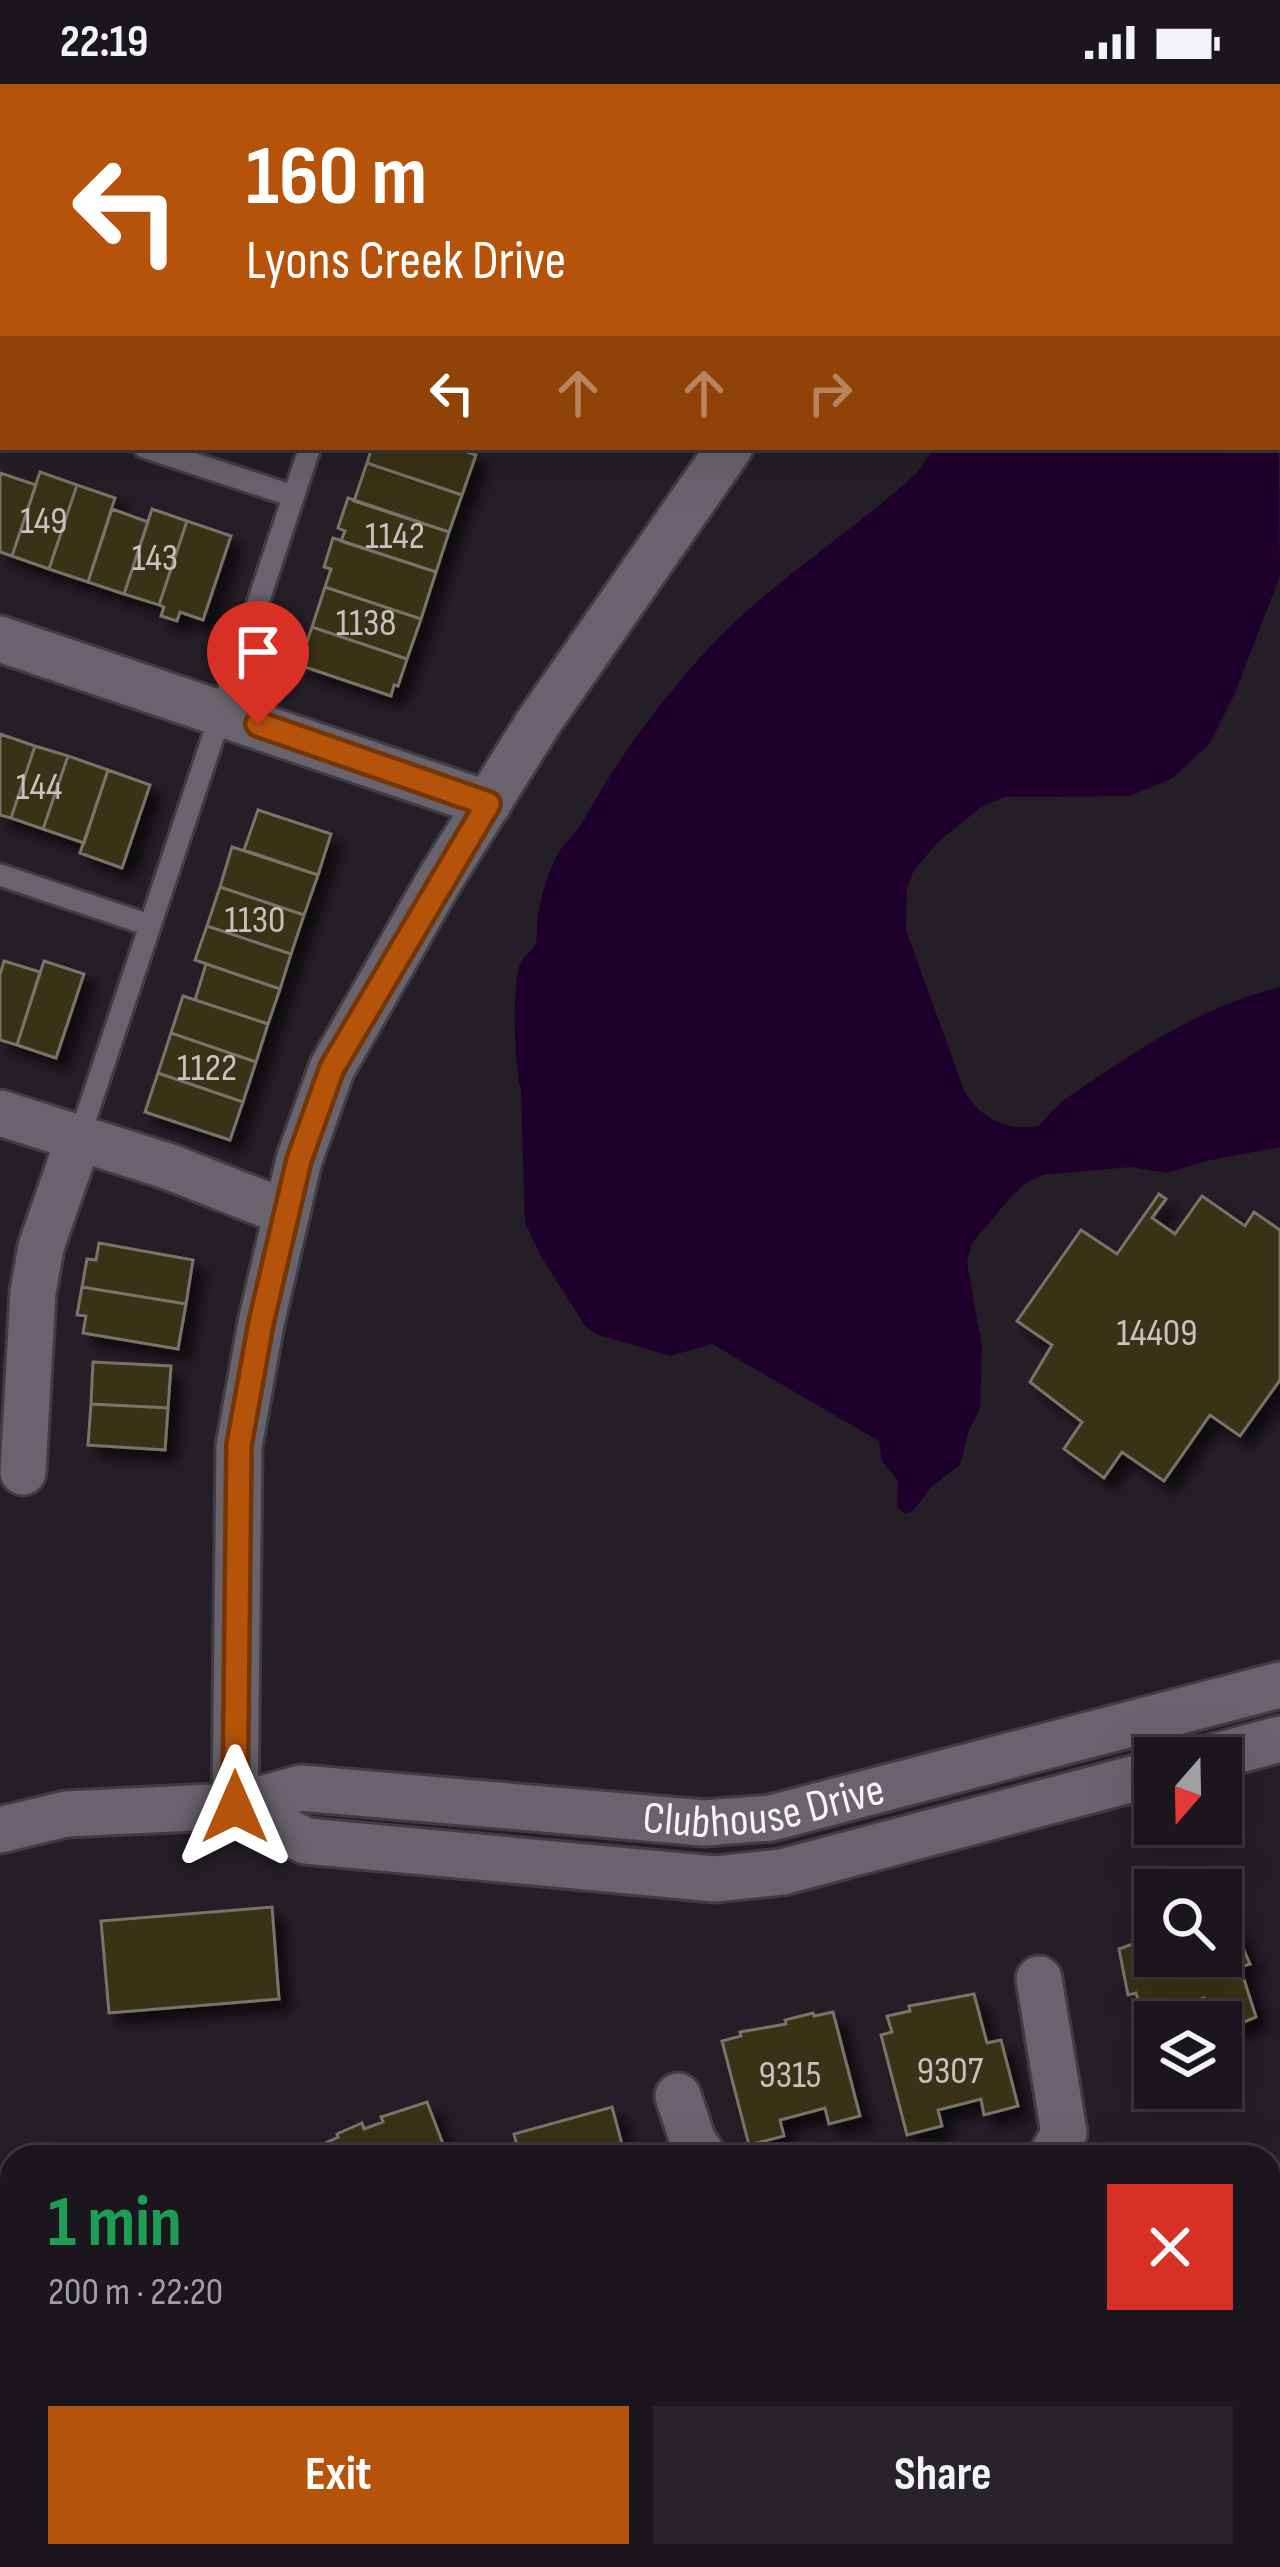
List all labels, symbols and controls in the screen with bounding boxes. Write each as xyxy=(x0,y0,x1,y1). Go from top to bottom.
text: 22:19 xyxy=(60,15,148,70)
text: 160 m xyxy=(246,127,427,228)
icon: left xyxy=(48,132,204,288)
text: Lyons Creek Drive xyxy=(246,229,566,294)
icon: left xyxy=(419,360,485,426)
icon: ahead xyxy=(545,360,611,426)
icon: ahead xyxy=(671,360,737,426)
icon: right xyxy=(797,360,863,426)
house number: 149 xyxy=(20,498,68,545)
house number: 1142 xyxy=(365,513,425,560)
house number: 143 xyxy=(132,535,178,582)
house number: 1138 xyxy=(336,600,396,647)
pin xyxy=(207,601,309,724)
icon: arrive xyxy=(225,619,291,685)
house number: 144 xyxy=(16,764,62,811)
house number: 1130 xyxy=(224,897,286,944)
house number: 1122 xyxy=(177,1045,237,1092)
house number: 14409 xyxy=(1116,1310,1198,1357)
north arrow xyxy=(1134,1737,1242,1845)
map controls xyxy=(1134,1737,1242,2109)
position arrow xyxy=(172,1744,298,1870)
street label: Clubhouse Drive xyxy=(641,1762,890,1851)
button: search xyxy=(1134,1869,1242,1977)
button: layers xyxy=(1134,2001,1242,2109)
house number: 9307 xyxy=(917,2048,984,2095)
house number: 9315 xyxy=(759,2052,821,2099)
text: 1 min xyxy=(48,2180,182,2267)
button: close xyxy=(1107,2184,1233,2310)
text: 200 m · 22:20 xyxy=(48,2269,223,2316)
button: Exit xyxy=(48,2406,629,2544)
button: Share xyxy=(653,2406,1233,2544)

